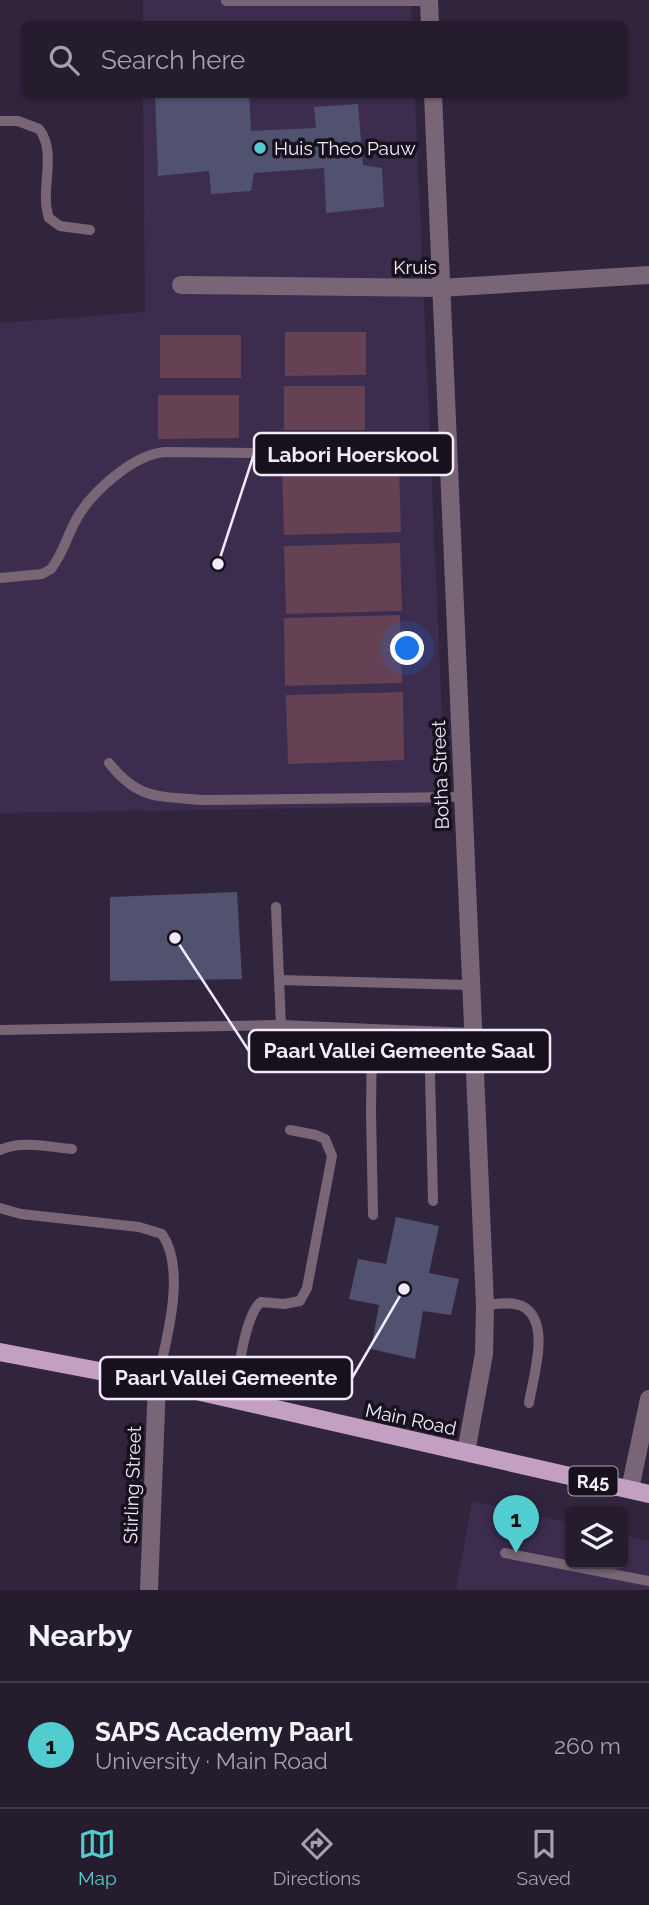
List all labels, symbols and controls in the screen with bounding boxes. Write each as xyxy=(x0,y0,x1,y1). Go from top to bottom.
search box xyxy=(21,21,628,98)
icon: search xyxy=(45,41,83,79)
text: Search here xyxy=(101,45,245,75)
place label: Huis Theo Pauw xyxy=(274,137,416,159)
marker: Huis Theo Pauw xyxy=(252,140,268,156)
street label: Kruis xyxy=(393,256,437,278)
callout: Labori Hoerskool xyxy=(254,433,453,475)
text: Labori Hoerskool xyxy=(267,442,439,467)
your location xyxy=(390,631,424,665)
street label: Botha Street xyxy=(427,719,453,830)
callout: Paarl Vallei Gemeente Saal xyxy=(249,1030,550,1072)
text: Paarl Vallei Gemeente Saal xyxy=(263,1038,535,1063)
callout: Paarl Vallei Gemeente xyxy=(100,1357,352,1399)
text: Paarl Vallei Gemeente xyxy=(115,1365,338,1390)
street label: Main Road xyxy=(363,1399,459,1439)
street label: Stirling Street xyxy=(119,1425,145,1544)
road number: R45 xyxy=(568,1466,618,1496)
pin: 1 xyxy=(493,1495,539,1553)
map controls xyxy=(565,1506,628,1569)
button: layers xyxy=(565,1506,628,1569)
text: Nearby xyxy=(28,1618,132,1653)
text: SAPS Academy Paarl xyxy=(95,1717,353,1747)
text: 1 xyxy=(45,1732,57,1759)
text: 260 m xyxy=(554,1732,621,1759)
text: University · Main Road xyxy=(95,1747,328,1774)
tab: Map xyxy=(78,1825,117,1889)
tab: Directions xyxy=(273,1825,361,1889)
tab: Saved xyxy=(517,1825,571,1889)

